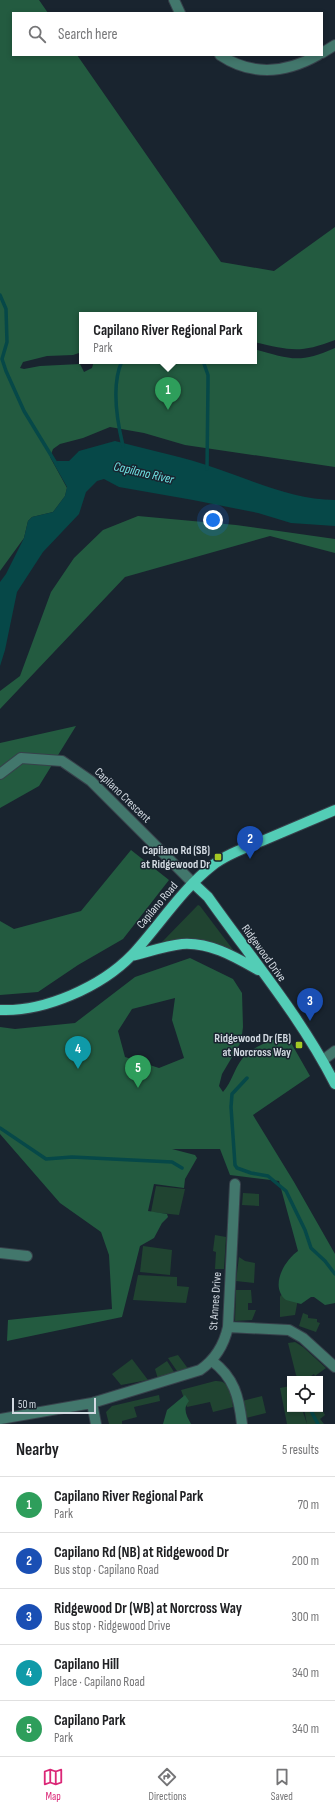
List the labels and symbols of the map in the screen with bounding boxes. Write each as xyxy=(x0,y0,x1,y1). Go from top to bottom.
pin: 1 xyxy=(155,377,181,410)
water label: Capilano River xyxy=(112,458,177,488)
your location xyxy=(203,510,223,530)
street label: Capilano Crescent xyxy=(91,765,154,826)
pin: 2 xyxy=(237,826,263,859)
place label: Capilano Rd (SB) at Ridgewood Dr xyxy=(141,843,210,872)
marker: Capilano Rd (SB) at Ridgewood Dr xyxy=(213,852,223,862)
street label: Capilano Road xyxy=(134,879,181,932)
street label: Ridgewood Drive xyxy=(238,922,289,985)
pin: 3 xyxy=(297,988,323,1021)
place label: Ridgewood Dr (EB) at Norcross Way xyxy=(214,1031,291,1060)
pin: 4 xyxy=(65,1036,91,1069)
marker: Ridgewood Dr (EB) at Norcross Way xyxy=(294,1040,304,1050)
pin: 5 xyxy=(125,1055,151,1088)
street label: St Annes Drive xyxy=(206,1271,225,1331)
scale bar xyxy=(12,1396,96,1415)

